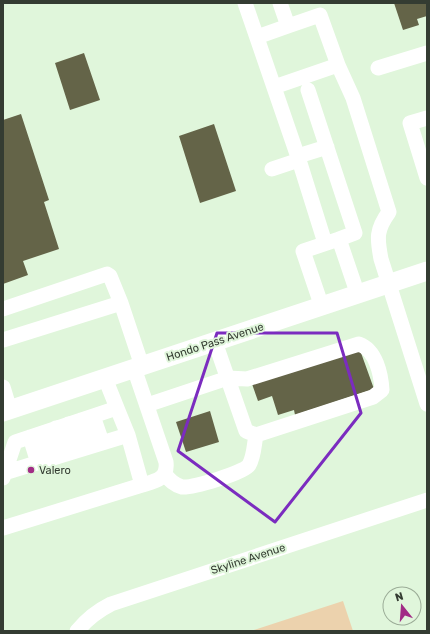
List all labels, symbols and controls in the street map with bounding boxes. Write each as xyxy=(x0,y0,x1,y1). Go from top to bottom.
street label: Hondo Pass Avenue xyxy=(165,320,265,364)
place label: Valero xyxy=(39,464,71,477)
marker: Valero xyxy=(26,465,36,475)
street label: Skyline Avenue xyxy=(209,541,287,577)
north arrow xyxy=(382,586,422,626)
text: N xyxy=(394,590,405,604)

